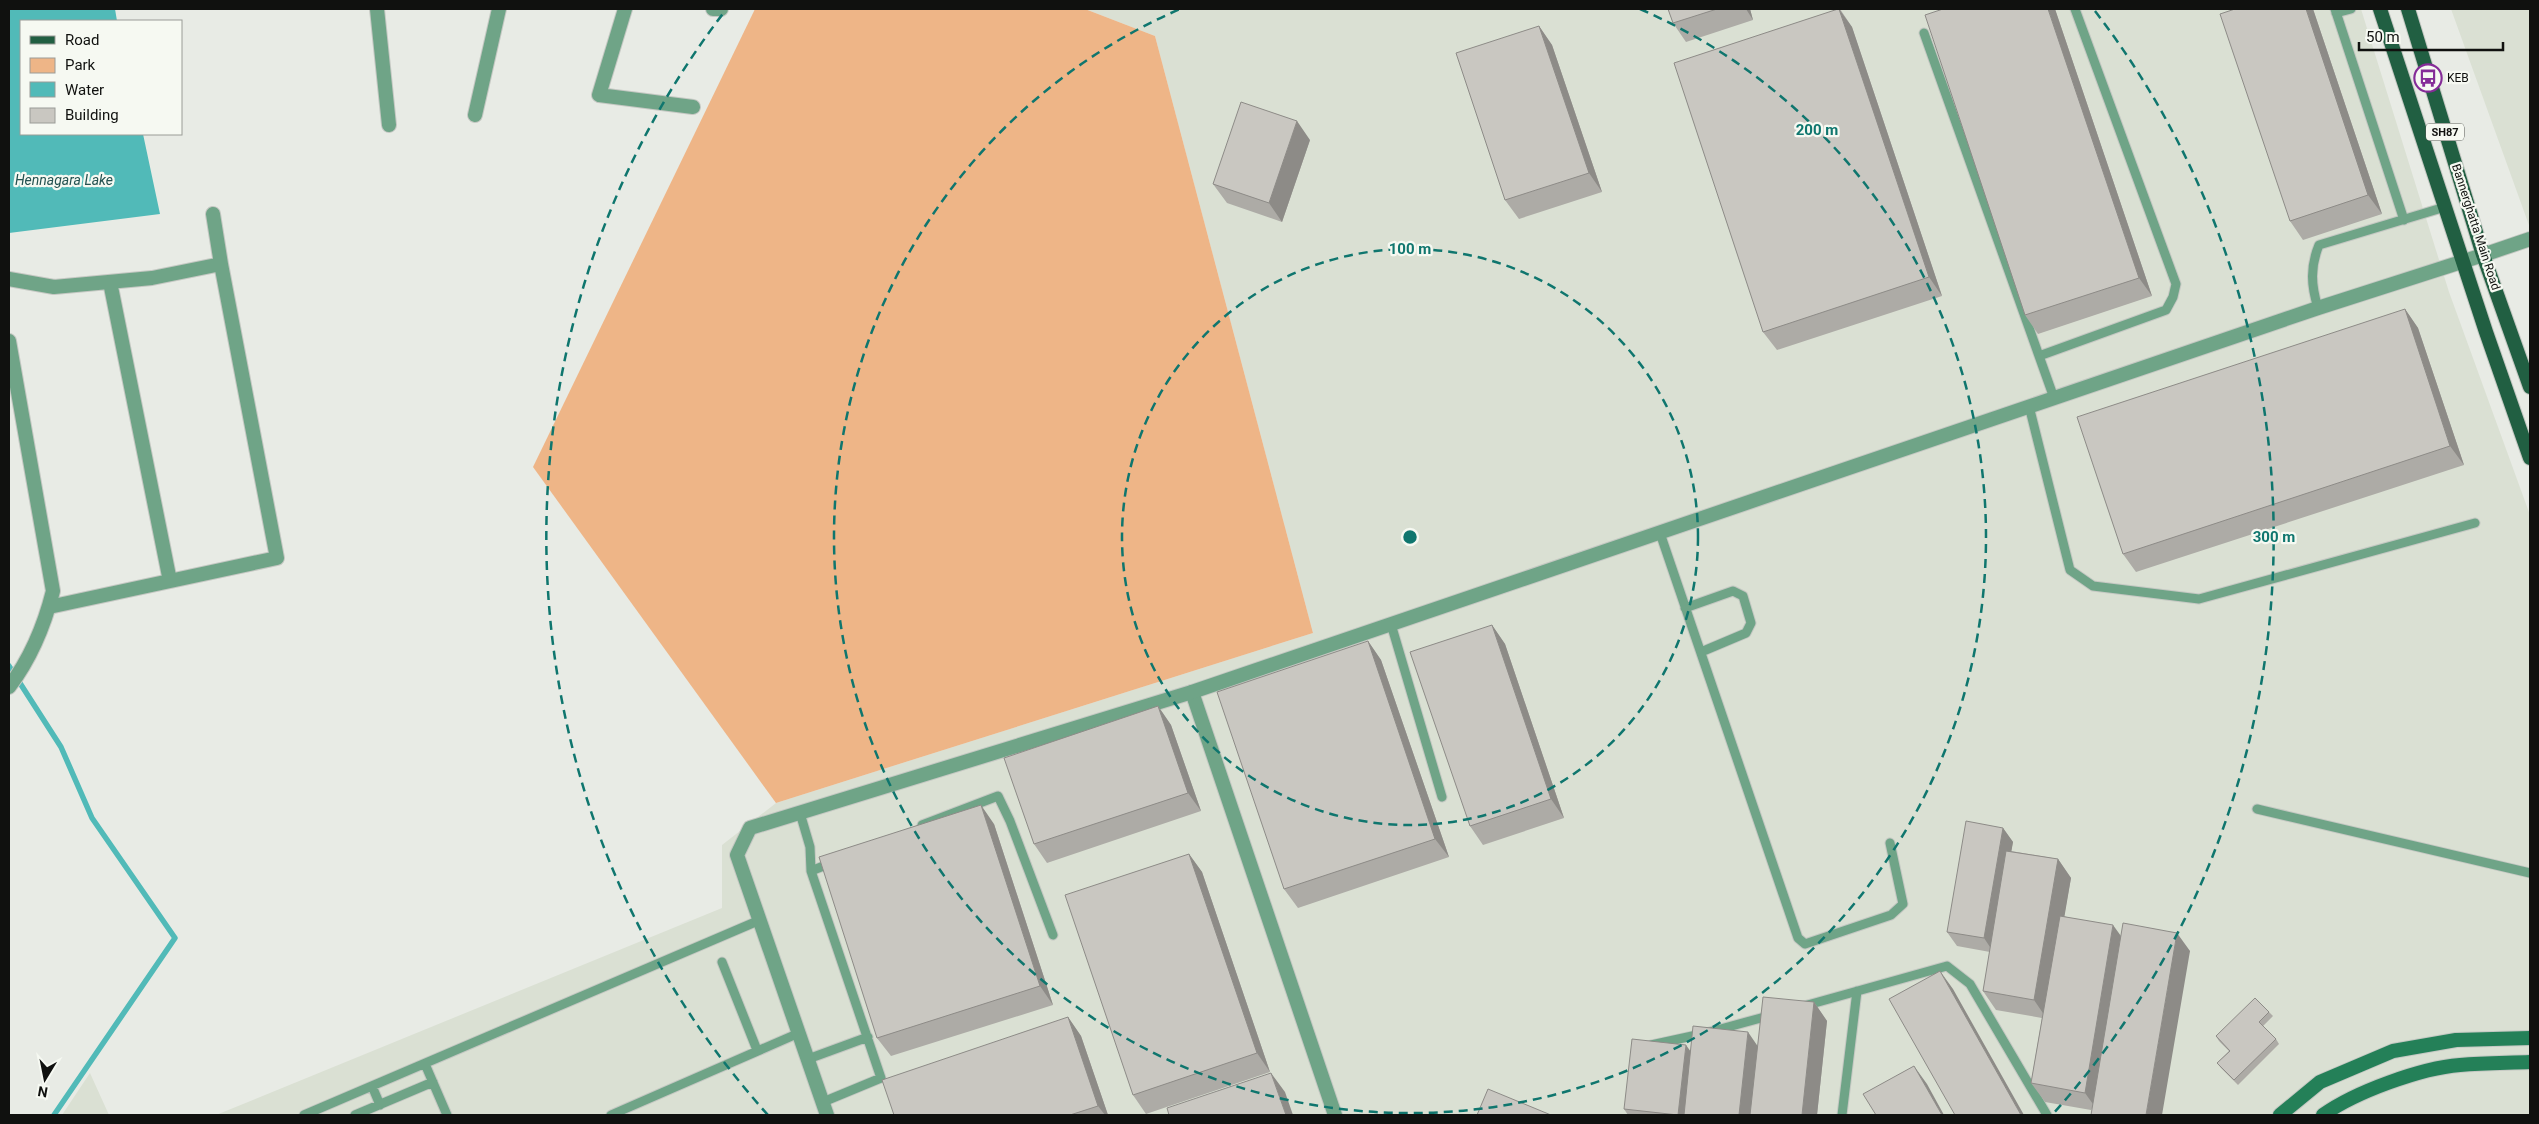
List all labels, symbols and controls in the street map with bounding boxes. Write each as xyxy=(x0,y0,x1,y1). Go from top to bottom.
legend xyxy=(20,20,182,135)
scale bar xyxy=(2359,20,2503,52)
text: 50 m xyxy=(2366,28,2400,46)
text: Road xyxy=(65,31,99,49)
text: Park xyxy=(65,56,96,74)
bus stop icon: KEB xyxy=(2413,63,2443,93)
place label: KEB xyxy=(2447,71,2469,85)
text: Water xyxy=(65,81,104,99)
text: Building xyxy=(65,106,119,124)
text: 200 m xyxy=(1796,121,1838,139)
road number: SH87 xyxy=(2426,124,2464,140)
street label: Bannerghatta Main Road xyxy=(2449,162,2503,292)
water label: Hennagara Lake xyxy=(15,172,113,188)
text: 100 m xyxy=(1389,240,1431,258)
centre of rings xyxy=(1401,528,1419,546)
text: 300 m xyxy=(2253,528,2295,546)
north arrow xyxy=(20,1054,70,1104)
text: N xyxy=(36,1083,49,1101)

